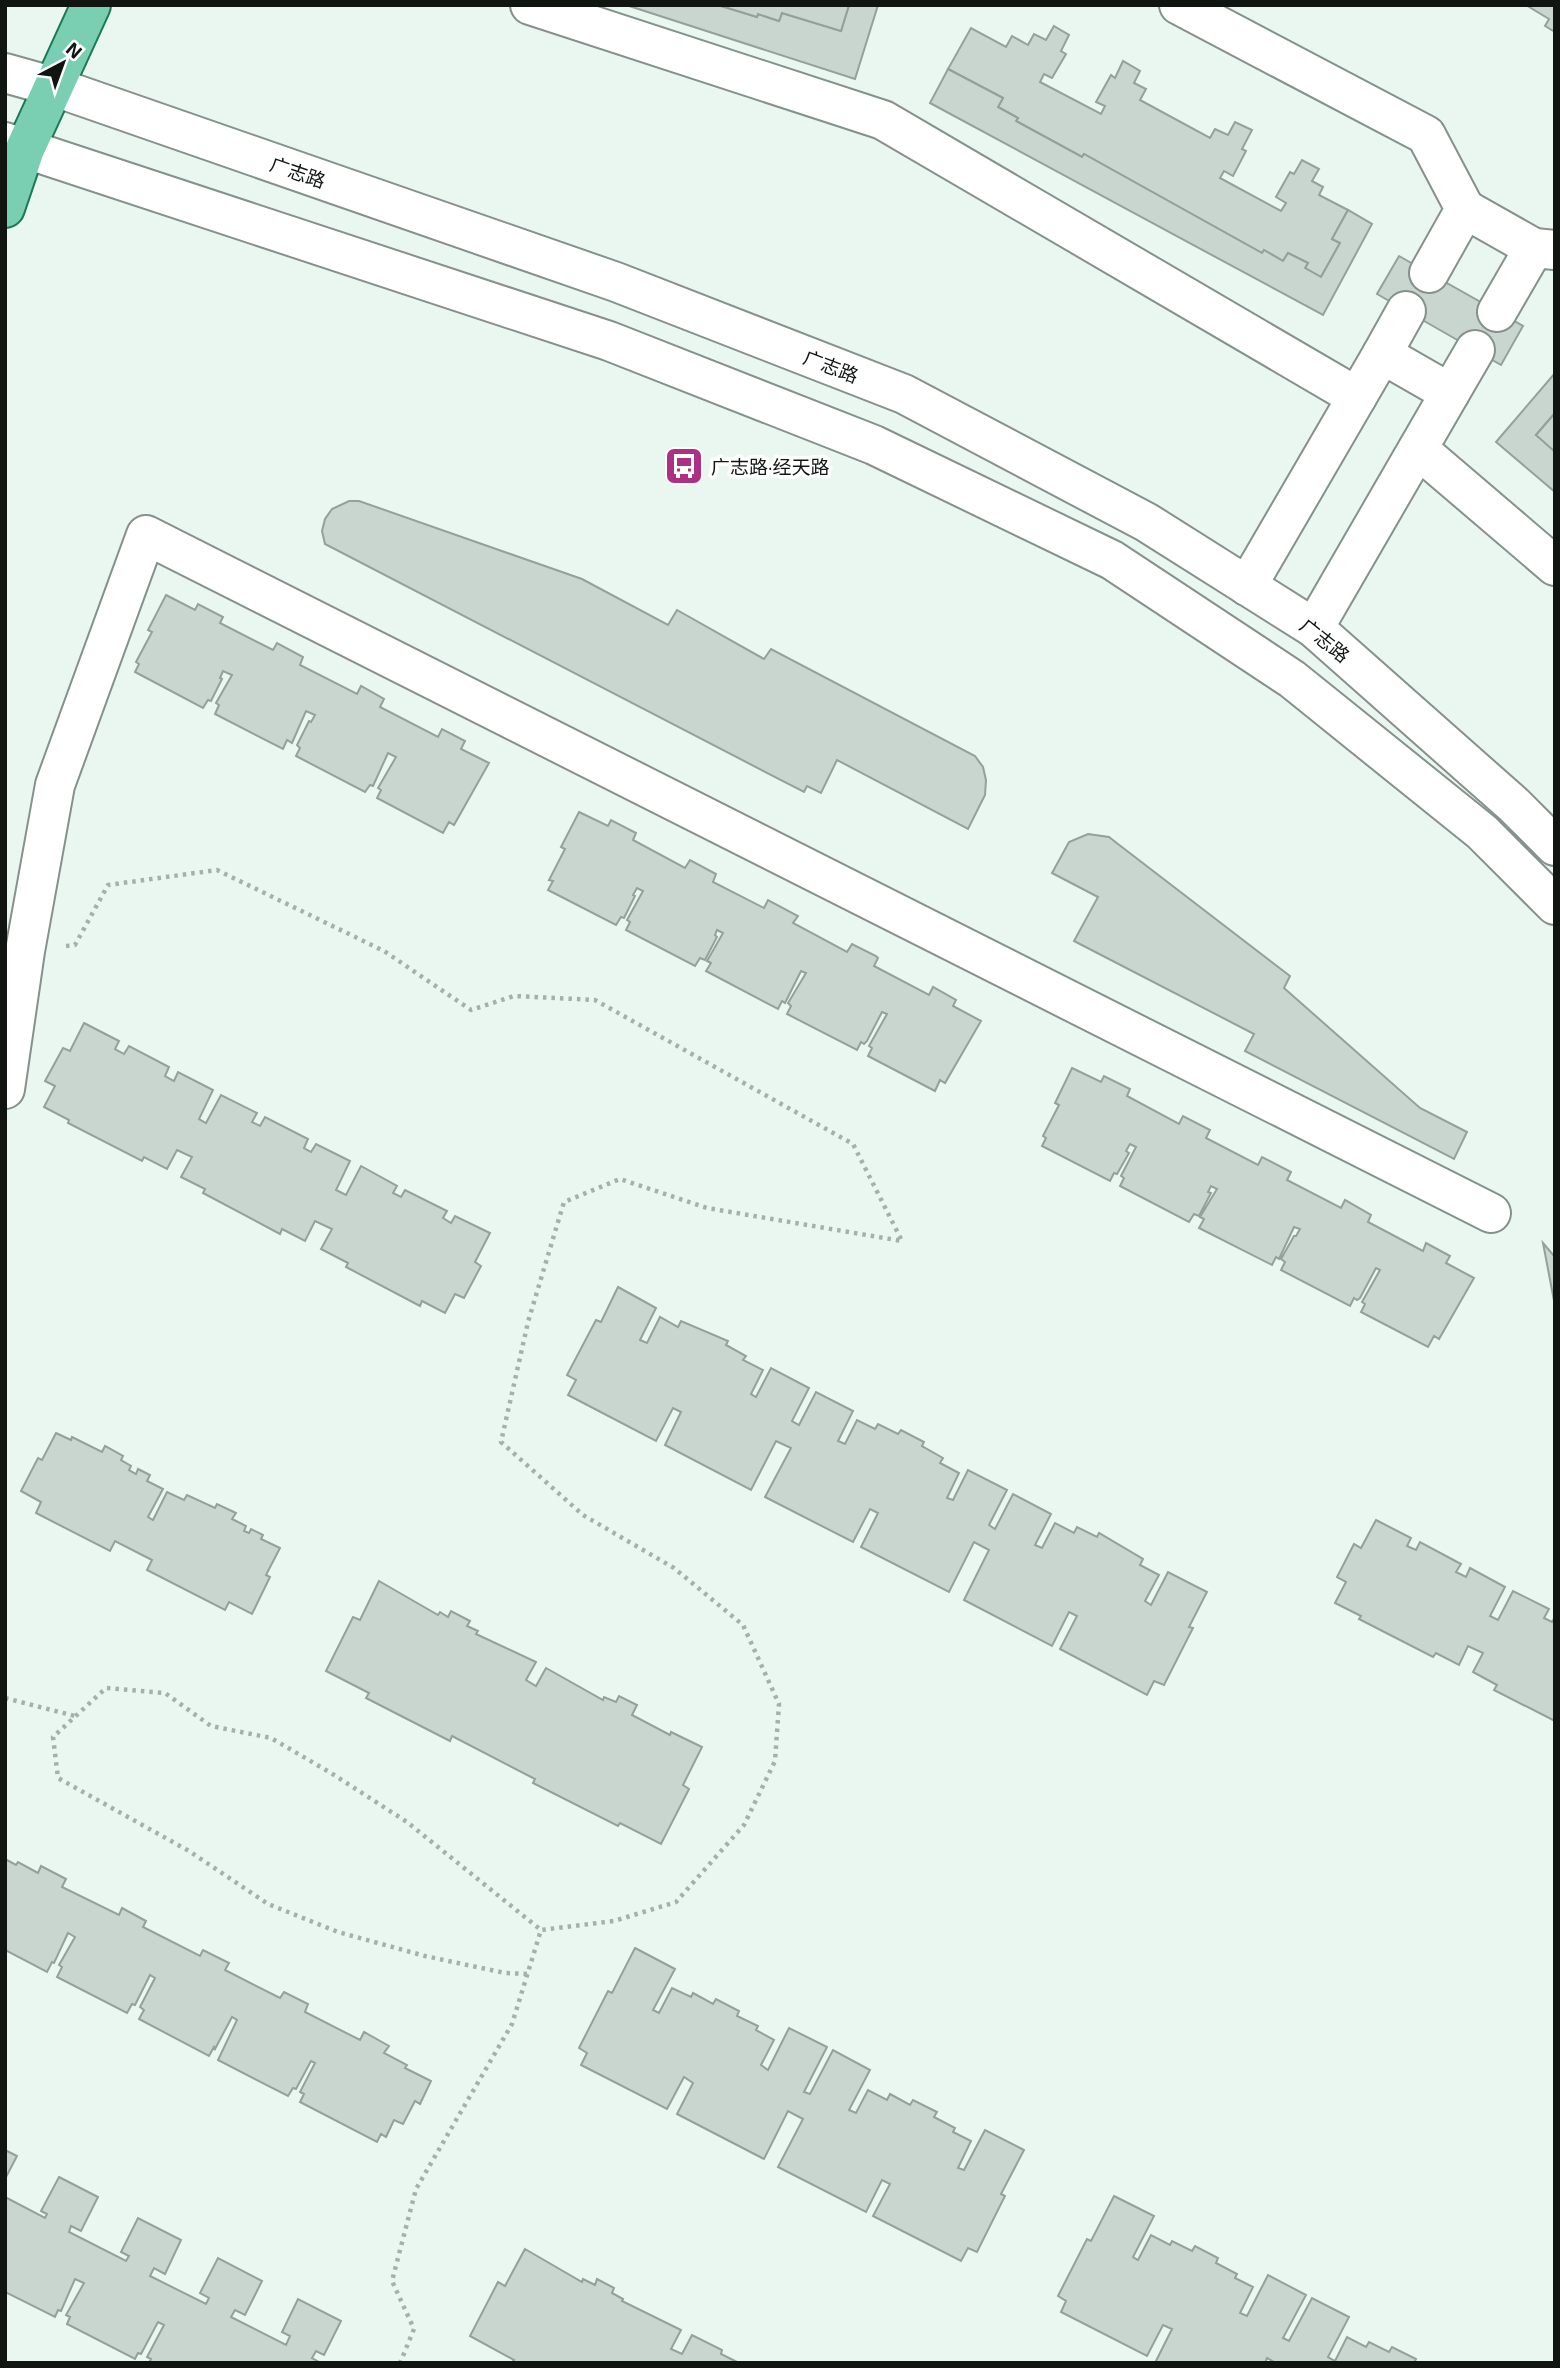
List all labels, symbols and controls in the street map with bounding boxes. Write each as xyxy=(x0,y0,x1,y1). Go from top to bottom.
north arrow xyxy=(28,28,98,98)
text: N xyxy=(62,37,87,63)
street label: 广志路 xyxy=(267,152,329,192)
street label: 广志路 xyxy=(800,345,862,387)
bus stop icon: 广志路·经天路 xyxy=(663,445,705,487)
place label: 广志路·经天路 xyxy=(711,455,829,478)
street label: 广志路 xyxy=(1296,613,1354,667)

